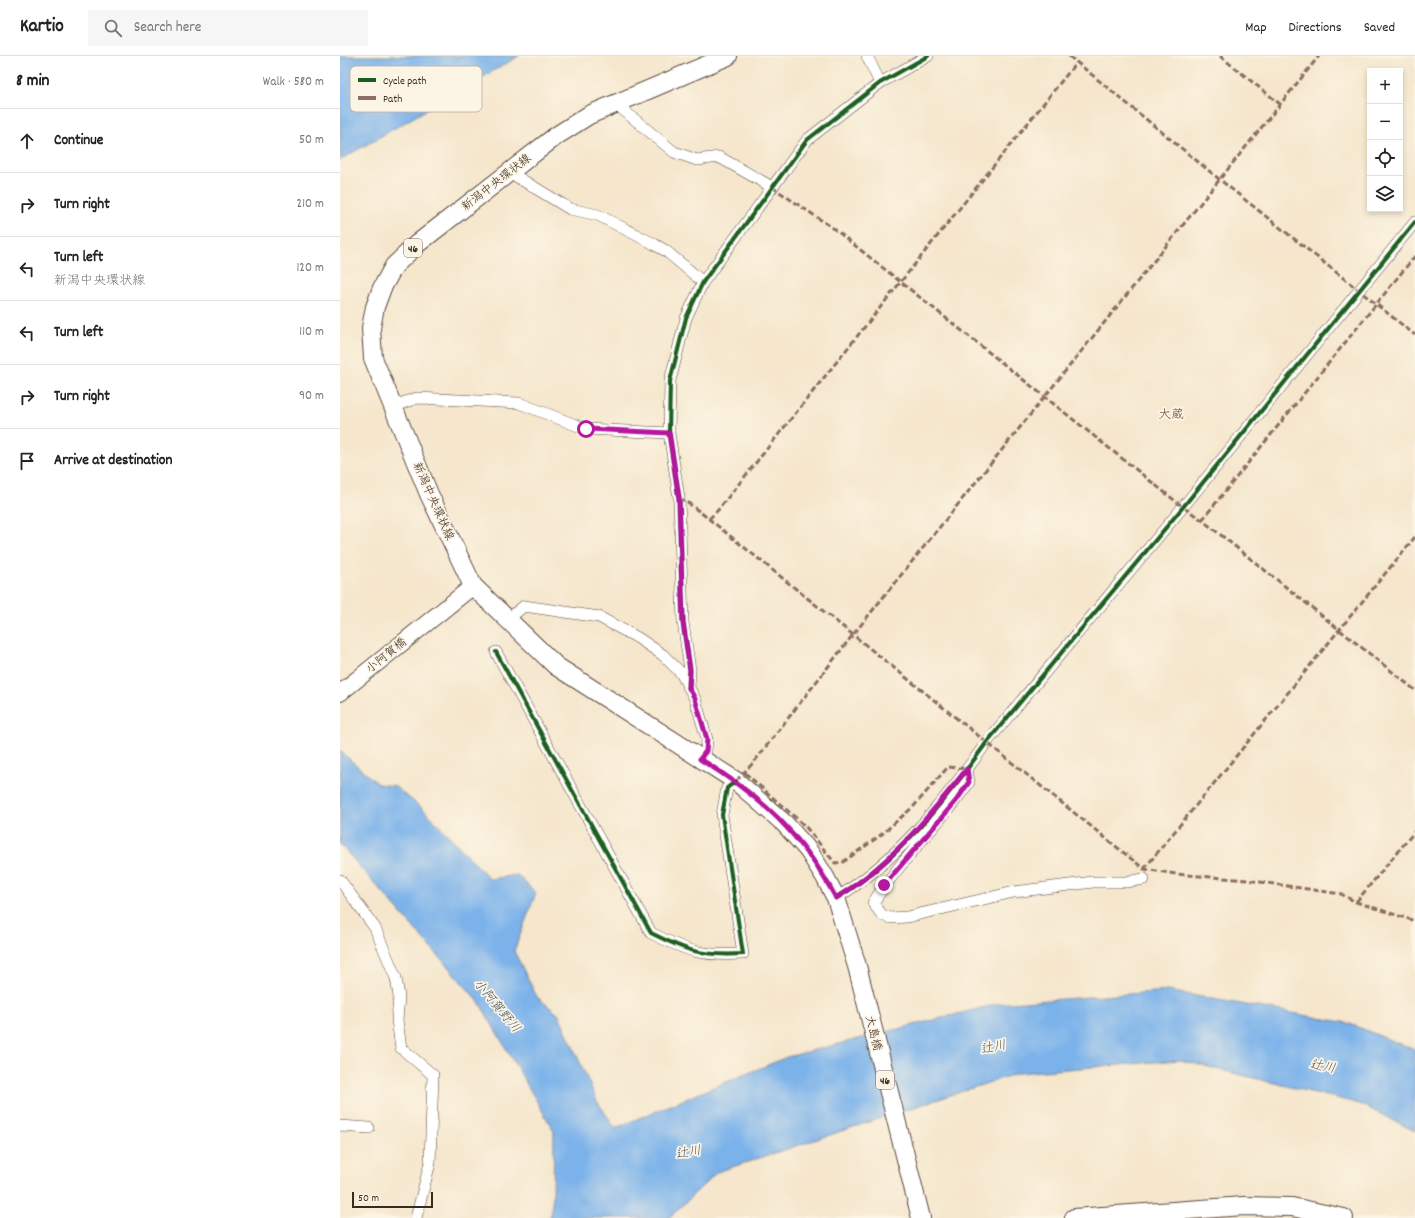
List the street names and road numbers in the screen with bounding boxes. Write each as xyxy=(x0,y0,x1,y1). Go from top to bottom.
street label: 新潟中央環状線 xyxy=(459,151,535,216)
road number: 46 xyxy=(404,239,422,257)
street label: 新潟中央環状線 xyxy=(408,460,457,543)
street label: 小阿賀橋 xyxy=(363,634,411,678)
street label: 大島橋 xyxy=(860,1014,885,1053)
road number: 46 xyxy=(876,1071,894,1089)

